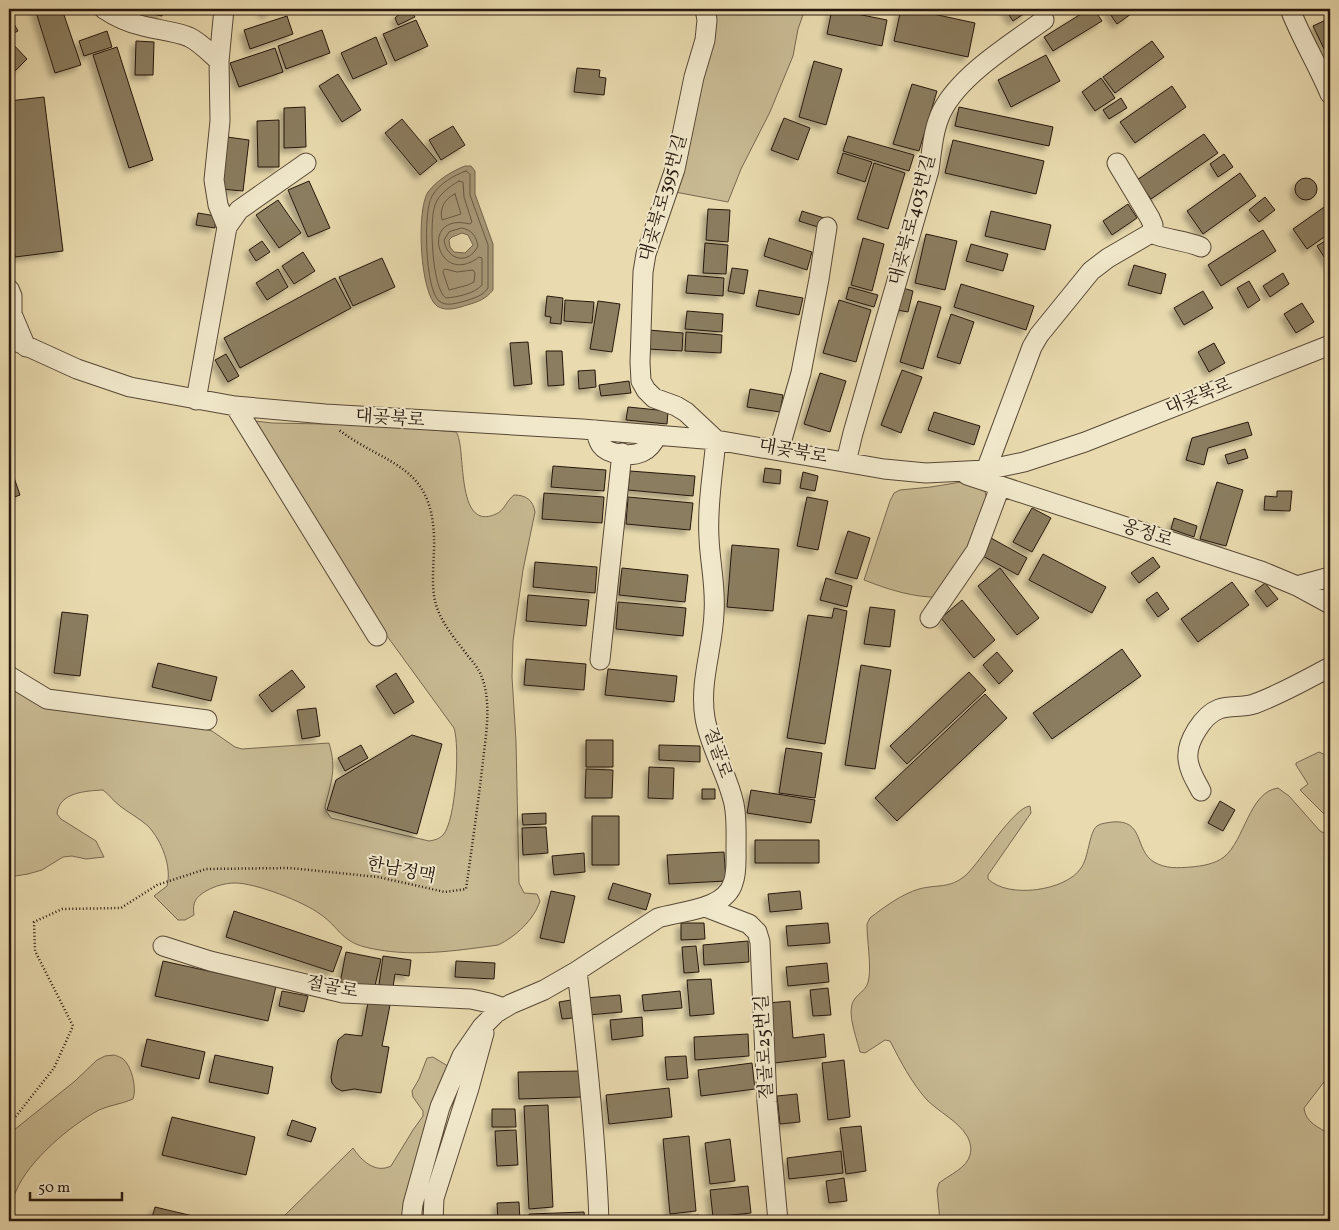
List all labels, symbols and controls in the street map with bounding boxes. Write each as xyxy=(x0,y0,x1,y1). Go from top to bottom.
street label: 대곶북로395번길 xyxy=(634,132,694,264)
street label: 대곶북로403번길 xyxy=(884,152,942,288)
street label: 대곶북로 xyxy=(1162,372,1236,422)
street label: 대곶북로 xyxy=(354,404,426,434)
street label: 대곶북로 xyxy=(757,434,829,470)
street label: 옹정로 xyxy=(1118,514,1176,554)
street label: 절골로 xyxy=(697,724,737,782)
street label: 한남정맥 xyxy=(364,852,438,890)
street label: 절골로 xyxy=(304,971,360,1005)
street label: 절골로25번길 xyxy=(750,994,780,1100)
scale bar xyxy=(30,1170,122,1202)
text: 50 m xyxy=(38,1178,70,1199)

